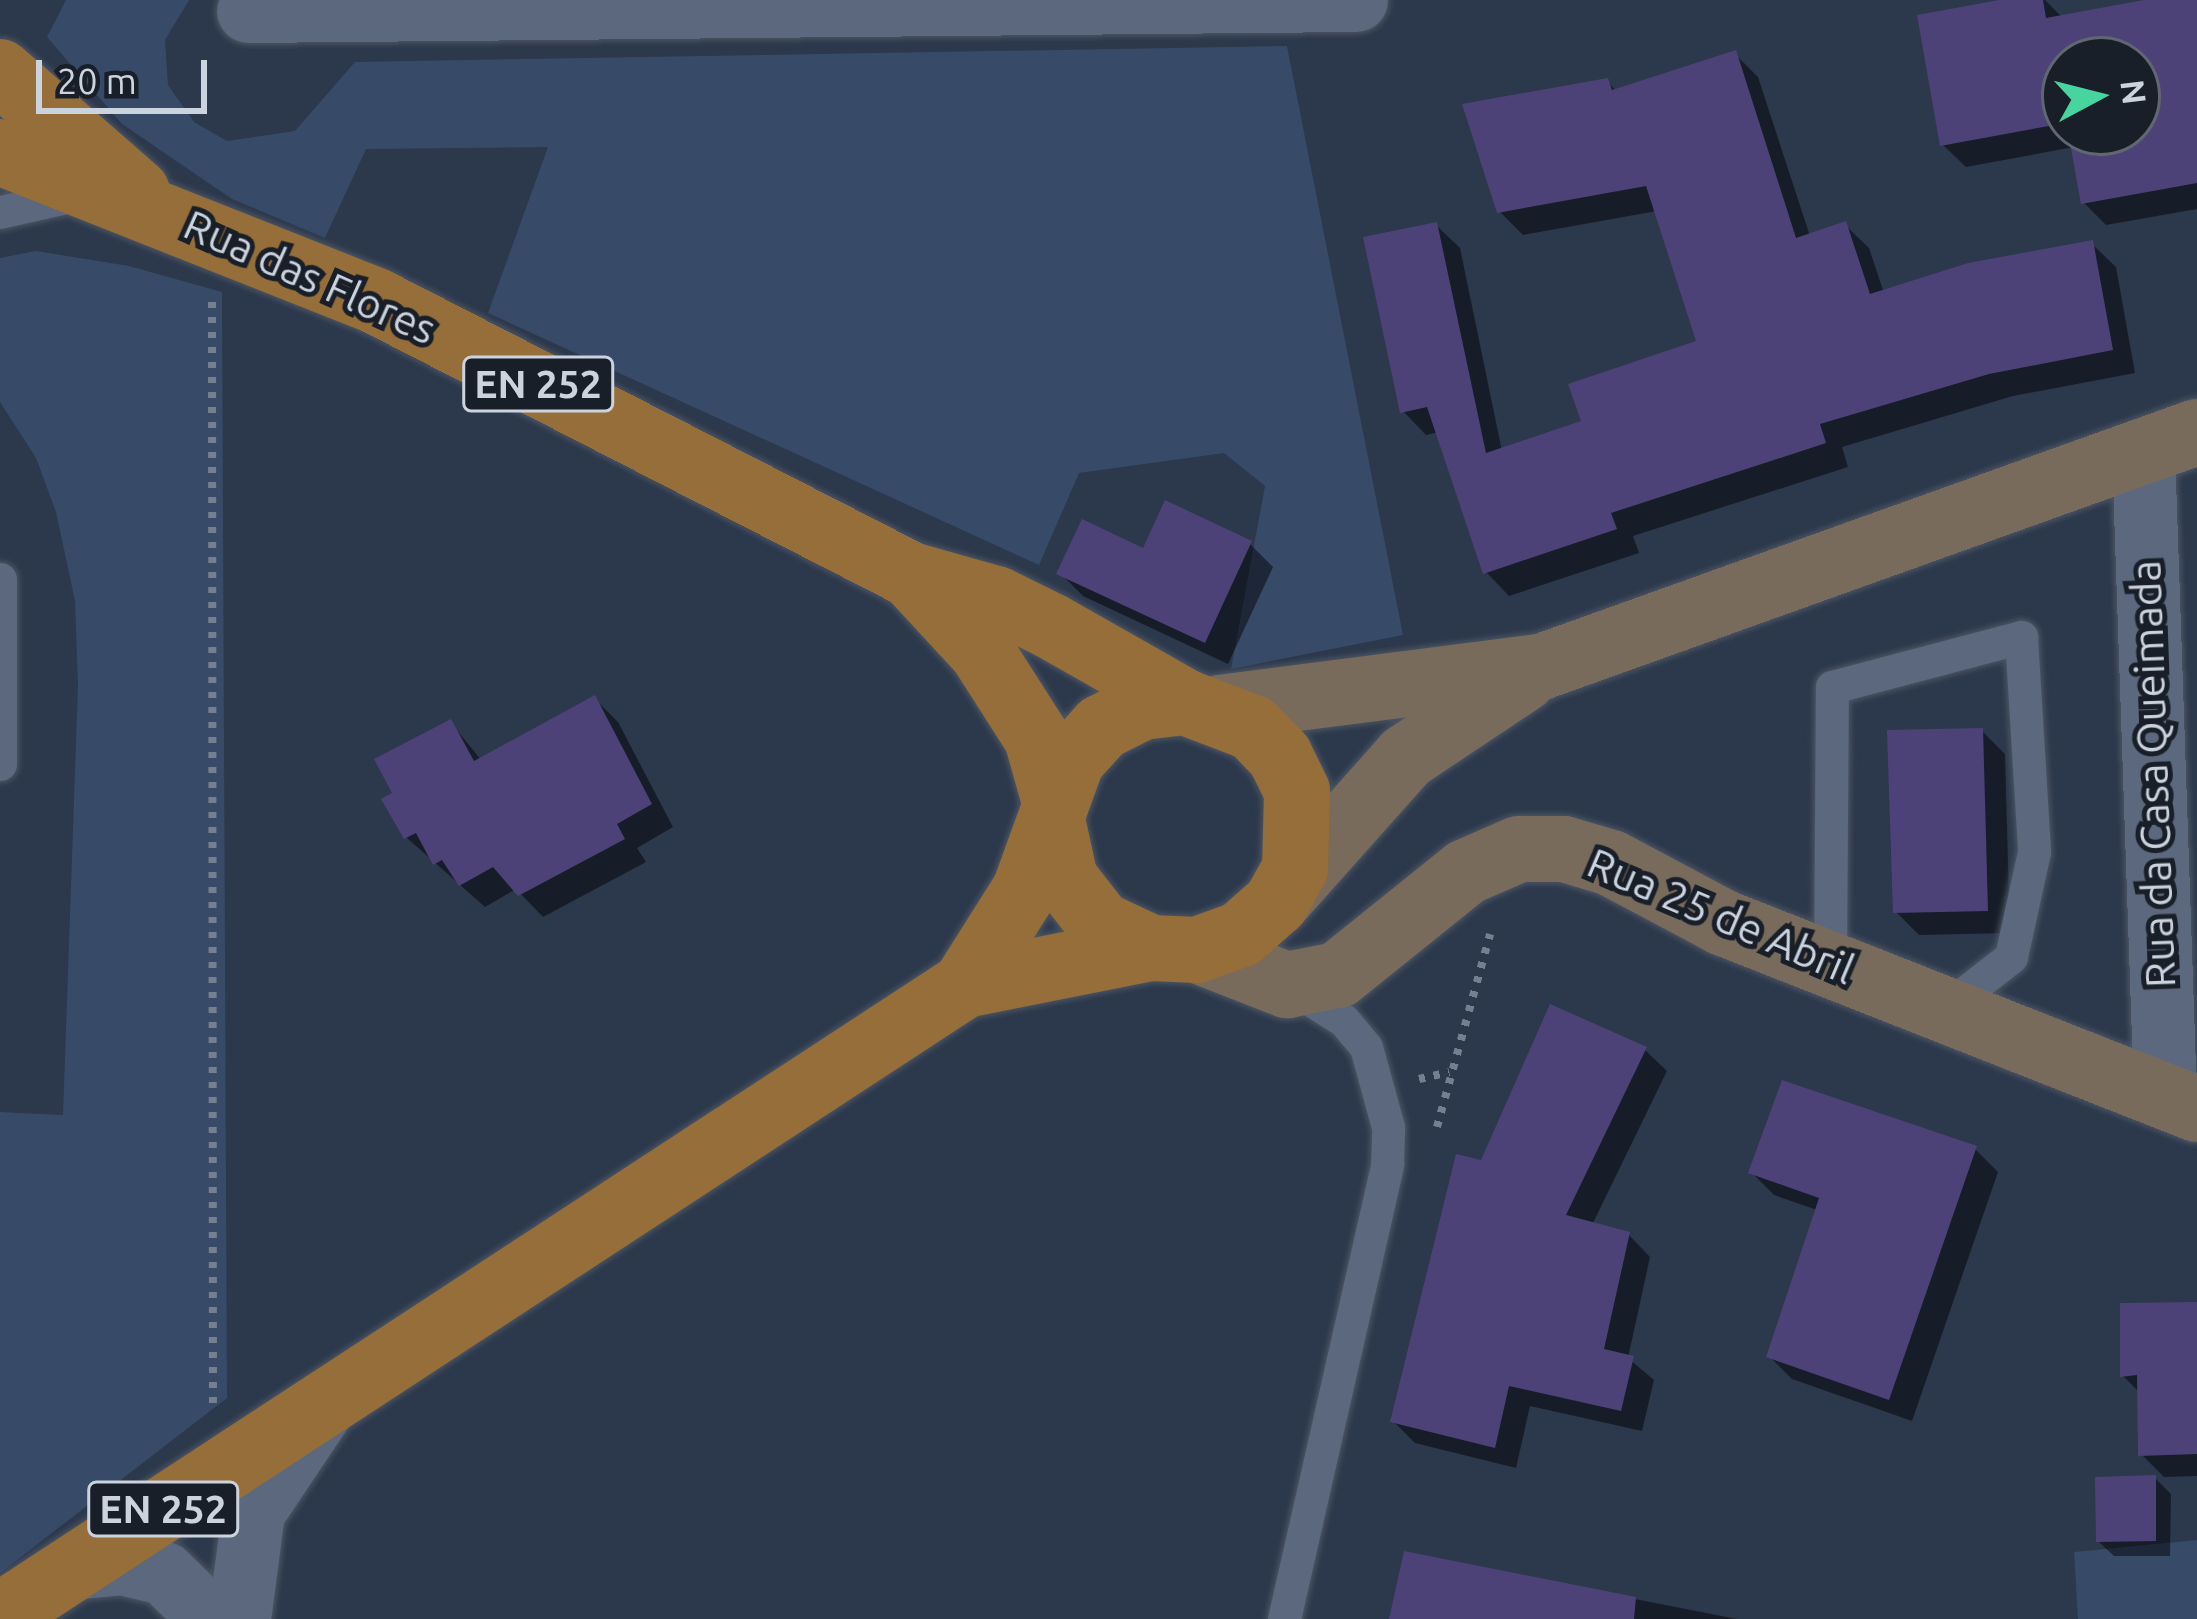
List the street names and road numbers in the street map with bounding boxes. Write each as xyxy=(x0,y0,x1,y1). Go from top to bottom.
street label: Rua das Flores xyxy=(176,199,444,355)
road number: EN 252 xyxy=(460,351,616,417)
street label: Rua da Casa Queimada xyxy=(2120,559,2186,989)
street label: Rua 25 de Abril xyxy=(1580,837,1862,995)
road number: EN 252 xyxy=(85,1476,241,1542)

